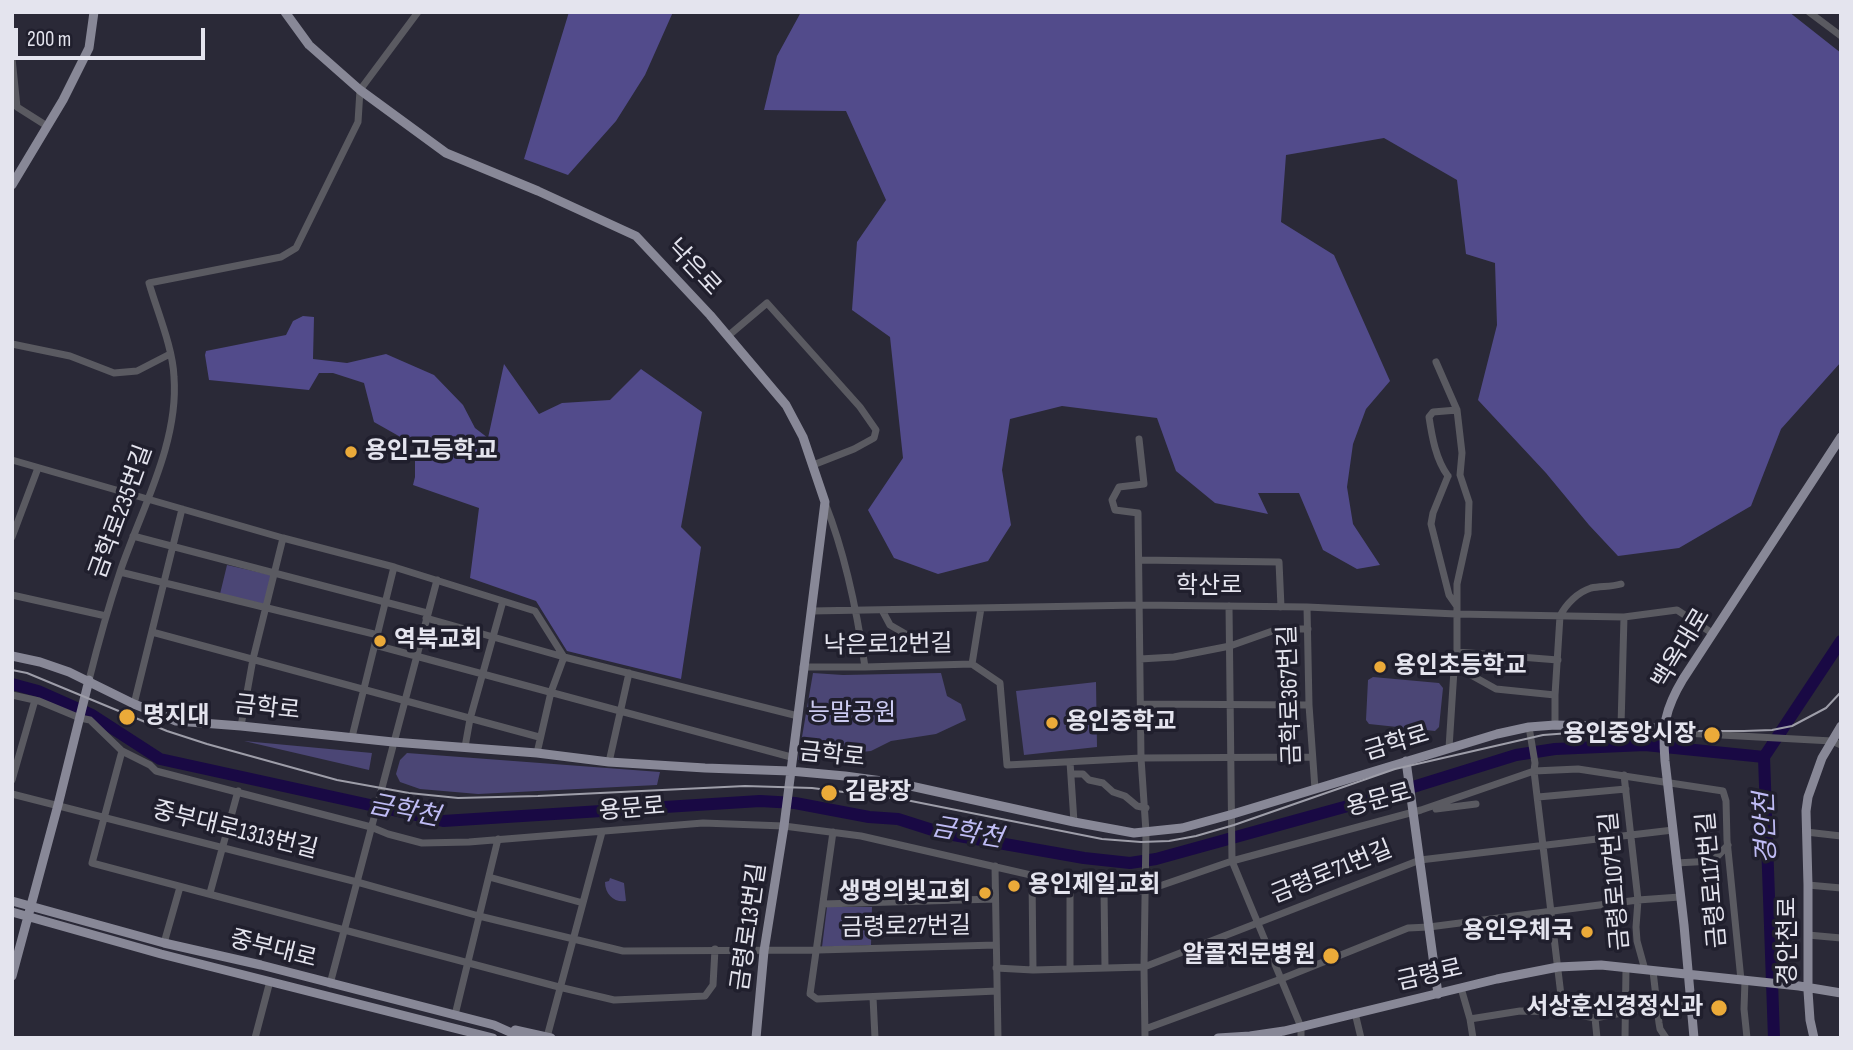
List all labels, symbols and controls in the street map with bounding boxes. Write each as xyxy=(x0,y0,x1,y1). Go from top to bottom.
scale bar xyxy=(18,14,208,58)
text: 200 m xyxy=(27,27,71,52)
street label: 낙은로 xyxy=(660,234,726,302)
place label: 용인고등학교 xyxy=(365,438,497,466)
street label: 금학로235번길 xyxy=(85,441,159,583)
marker: 용인고등학교 xyxy=(343,444,359,460)
street label: 학산로 xyxy=(1176,573,1242,601)
street label: 백옥대로 xyxy=(1647,604,1717,694)
street label: 금학로367번길 xyxy=(1274,624,1308,766)
place label: 역북교회 xyxy=(394,627,482,655)
street label: 낙은로12번길 xyxy=(823,630,953,662)
marker: 역북교회 xyxy=(372,633,388,649)
place label: 용인초등학교 xyxy=(1394,653,1526,681)
marker: 용인초등학교 xyxy=(1372,659,1388,675)
street label: 금학로 xyxy=(233,691,301,727)
park label: 능말공원 xyxy=(808,700,896,728)
place label: 명지대 xyxy=(143,703,209,731)
marker: 명지대 xyxy=(117,707,137,727)
place label: 용인중학교 xyxy=(1066,709,1176,737)
marker: 용인중학교 xyxy=(1044,715,1060,731)
street label: 금학로 xyxy=(1361,721,1433,767)
place label: 용인중앙시장 xyxy=(1564,721,1696,749)
marker: 용인중앙시장 xyxy=(1702,725,1722,745)
street label: 금학로 xyxy=(798,738,866,774)
place label: 김량장 xyxy=(845,779,911,807)
street label: 용문로 xyxy=(1343,779,1415,823)
marker: 김량장 xyxy=(819,783,839,803)
water label: 금학천 xyxy=(366,790,442,834)
water label: 경안천 xyxy=(1750,792,1784,864)
street label: 용문로 xyxy=(598,793,666,827)
street label: 중부대로1313번길 xyxy=(149,797,321,865)
street label: 금령로107번길 xyxy=(1596,810,1636,952)
street label: 금령로117번길 xyxy=(1693,811,1733,949)
water label: 금학천 xyxy=(929,812,1005,856)
street label: 금령로71번길 xyxy=(1267,836,1397,910)
street label: 금령로13번길 xyxy=(727,861,773,993)
place label: 용인제일교회 xyxy=(1028,872,1160,900)
marker: 용인제일교회 xyxy=(1006,878,1022,894)
place label: 생명의빛교회 xyxy=(839,879,971,907)
marker: 생명의빛교회 xyxy=(977,885,993,901)
street label: 경안천로 xyxy=(1775,897,1803,985)
street label: 금령로27번길 xyxy=(841,912,971,944)
place label: 용인우체국 xyxy=(1463,918,1573,946)
marker: 용인우체국 xyxy=(1579,924,1595,940)
street label: 중부대로 xyxy=(227,925,319,975)
place label: 알콜전문병원 xyxy=(1183,942,1315,970)
marker: 알콜전문병원 xyxy=(1321,946,1341,966)
street label: 금령로 xyxy=(1394,955,1466,997)
place label: 서상훈신경정신과 xyxy=(1526,994,1703,1022)
marker: 서상훈신경정신과 xyxy=(1709,998,1729,1018)

